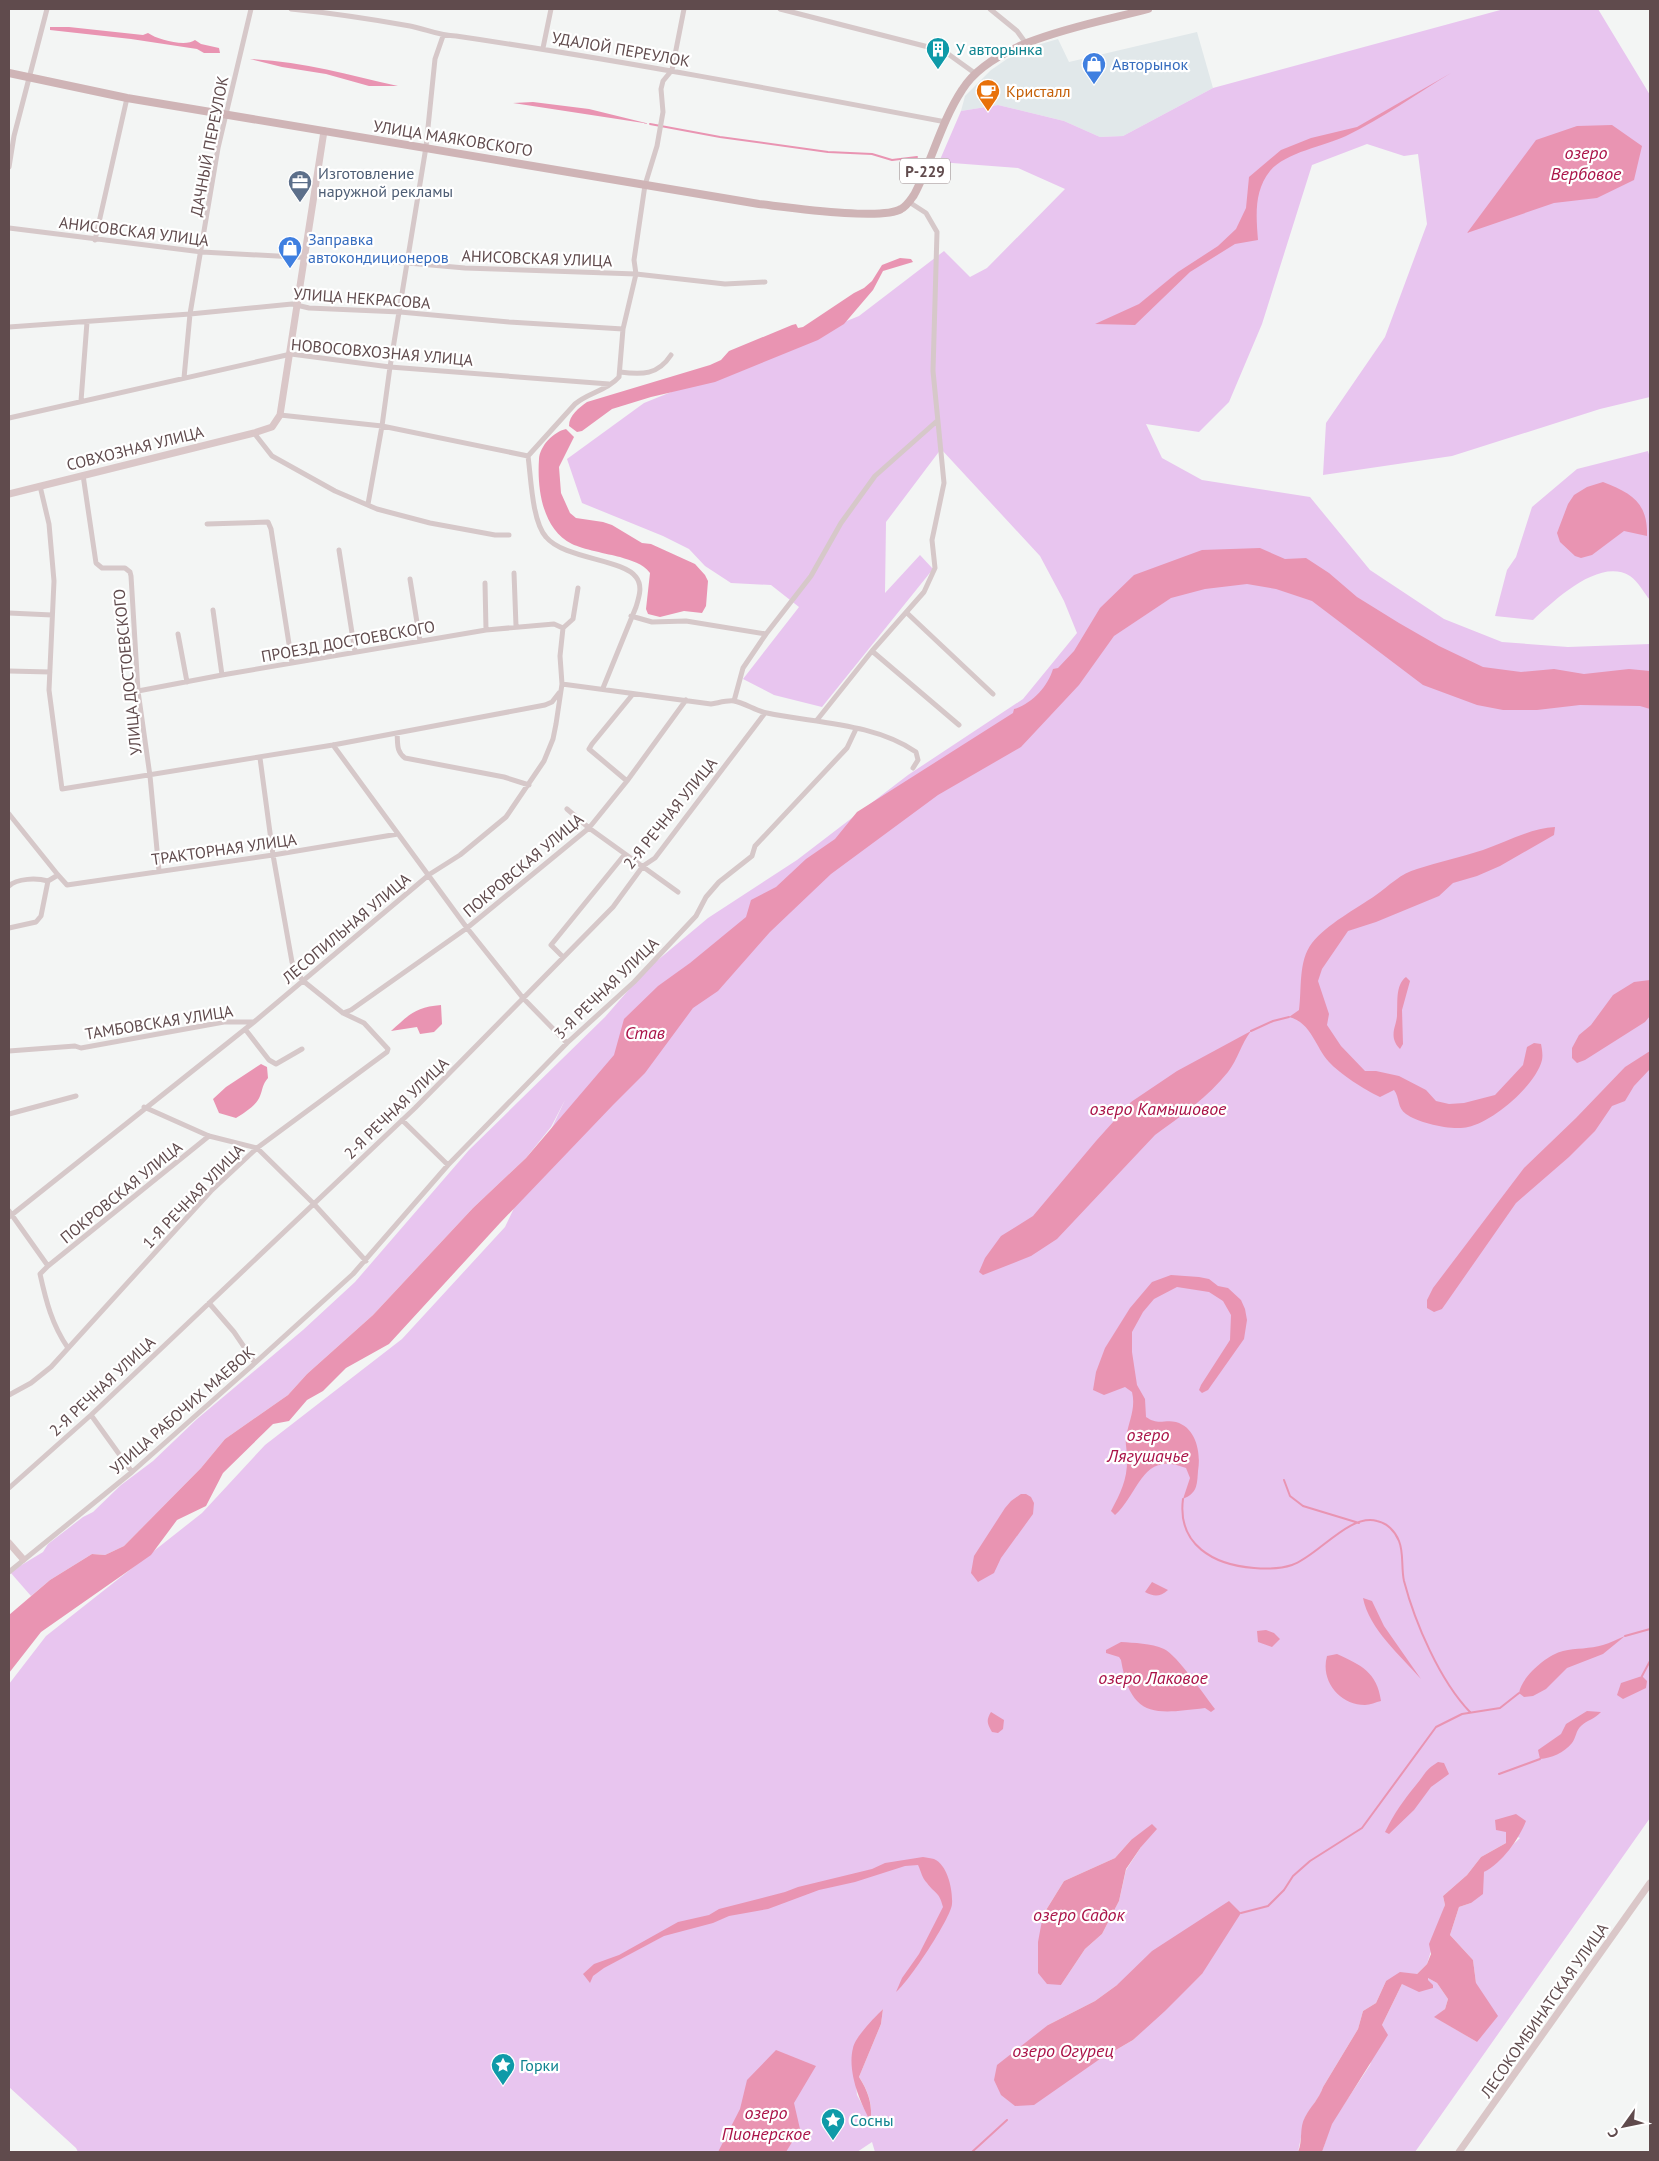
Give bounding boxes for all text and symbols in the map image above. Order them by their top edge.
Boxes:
street label: УДАЛОЙ ПЕРЕУЛОК [550,27,692,71]
building icon: У авторынка [925,36,951,70]
place label: У авторынка [956,39,1043,59]
shop icon: Авторынок [1081,51,1107,85]
place label: Авторынок [1112,54,1188,74]
street label: ДАЧНЫЙ ПЕРЕУЛОК [186,74,232,218]
cafe icon: Кристалл [975,78,1001,112]
place label: Кристалл [1006,81,1071,101]
street label: УЛИЦА МАЯКОВСКОГО [372,116,534,160]
water label: озеро Вербовое [1551,141,1622,185]
road number: Р-229 [900,158,950,184]
place label: Изготовление наружной рекламы [318,163,453,201]
office icon: Изготовление наружной рекламы [287,169,313,203]
street label: АНИСОВСКАЯ УЛИЦА [58,212,211,250]
place label: Заправка автокондиционеров [308,229,449,267]
shop icon: Заправка автокондиционеров [277,235,303,269]
street label: АНИСОВСКАЯ УЛИЦА [461,245,613,271]
street label: УЛИЦА НЕКРАСОВА [293,283,432,313]
street label: НОВОСОВХОЗНАЯ УЛИЦА [290,334,474,370]
street label: СОВХОЗНАЯ УЛИЦА [64,421,206,475]
street label: УЛИЦА ДОСТОЕВСКОГО [108,588,146,756]
street label: ПРОЕЗД ДОСТОЕВСКОГО [259,616,437,666]
street label: 2-Я РЕЧНАЯ УЛИЦА [619,753,721,873]
street label: ПОКРОВСКАЯ УЛИЦА [459,808,588,921]
street label: ТРАКТОРНАЯ УЛИЦА [150,829,299,869]
street label: ЛЕСОПИЛЬНАЯ УЛИЦА [277,868,415,988]
street label: 3-Я РЕЧНАЯ УЛИЦА [550,933,663,1043]
street label: ТАМБОВСКАЯ УЛИЦА [84,1000,235,1044]
water label: Став [625,1021,665,1044]
street label: 2-Я РЕЧНАЯ УЛИЦА [340,1053,453,1163]
water label: озеро Камышовое [1090,1097,1227,1120]
street label: ПОКРОВСКАЯ УЛИЦА [56,1136,186,1247]
street label: 1-Я РЕЧНАЯ УЛИЦА [138,1139,248,1252]
street label: 2-Я РЕЧНАЯ УЛИЦА [45,1331,160,1440]
street label: УЛИЦА РАБОЧИХ МАЕВОК [106,1342,259,1478]
water label: озеро Лягушачье [1106,1423,1189,1467]
water label: озеро Лаковое [1098,1666,1208,1689]
water label: озеро Садок [1033,1903,1126,1926]
street label: ЛЕСОКОМБИНАТСКАЯ УЛИЦА [1475,1918,1612,2102]
water label: озеро Огурец [1012,2039,1114,2062]
place icon: Горки [490,2052,516,2086]
place label: Горки [520,2055,559,2075]
water label: озеро Пионерское [721,2101,811,2145]
north arrow [1599,2101,1649,2151]
place icon: Сосны [820,2107,846,2141]
place label: Сосны [850,2110,894,2130]
text: С [1603,2125,1623,2141]

